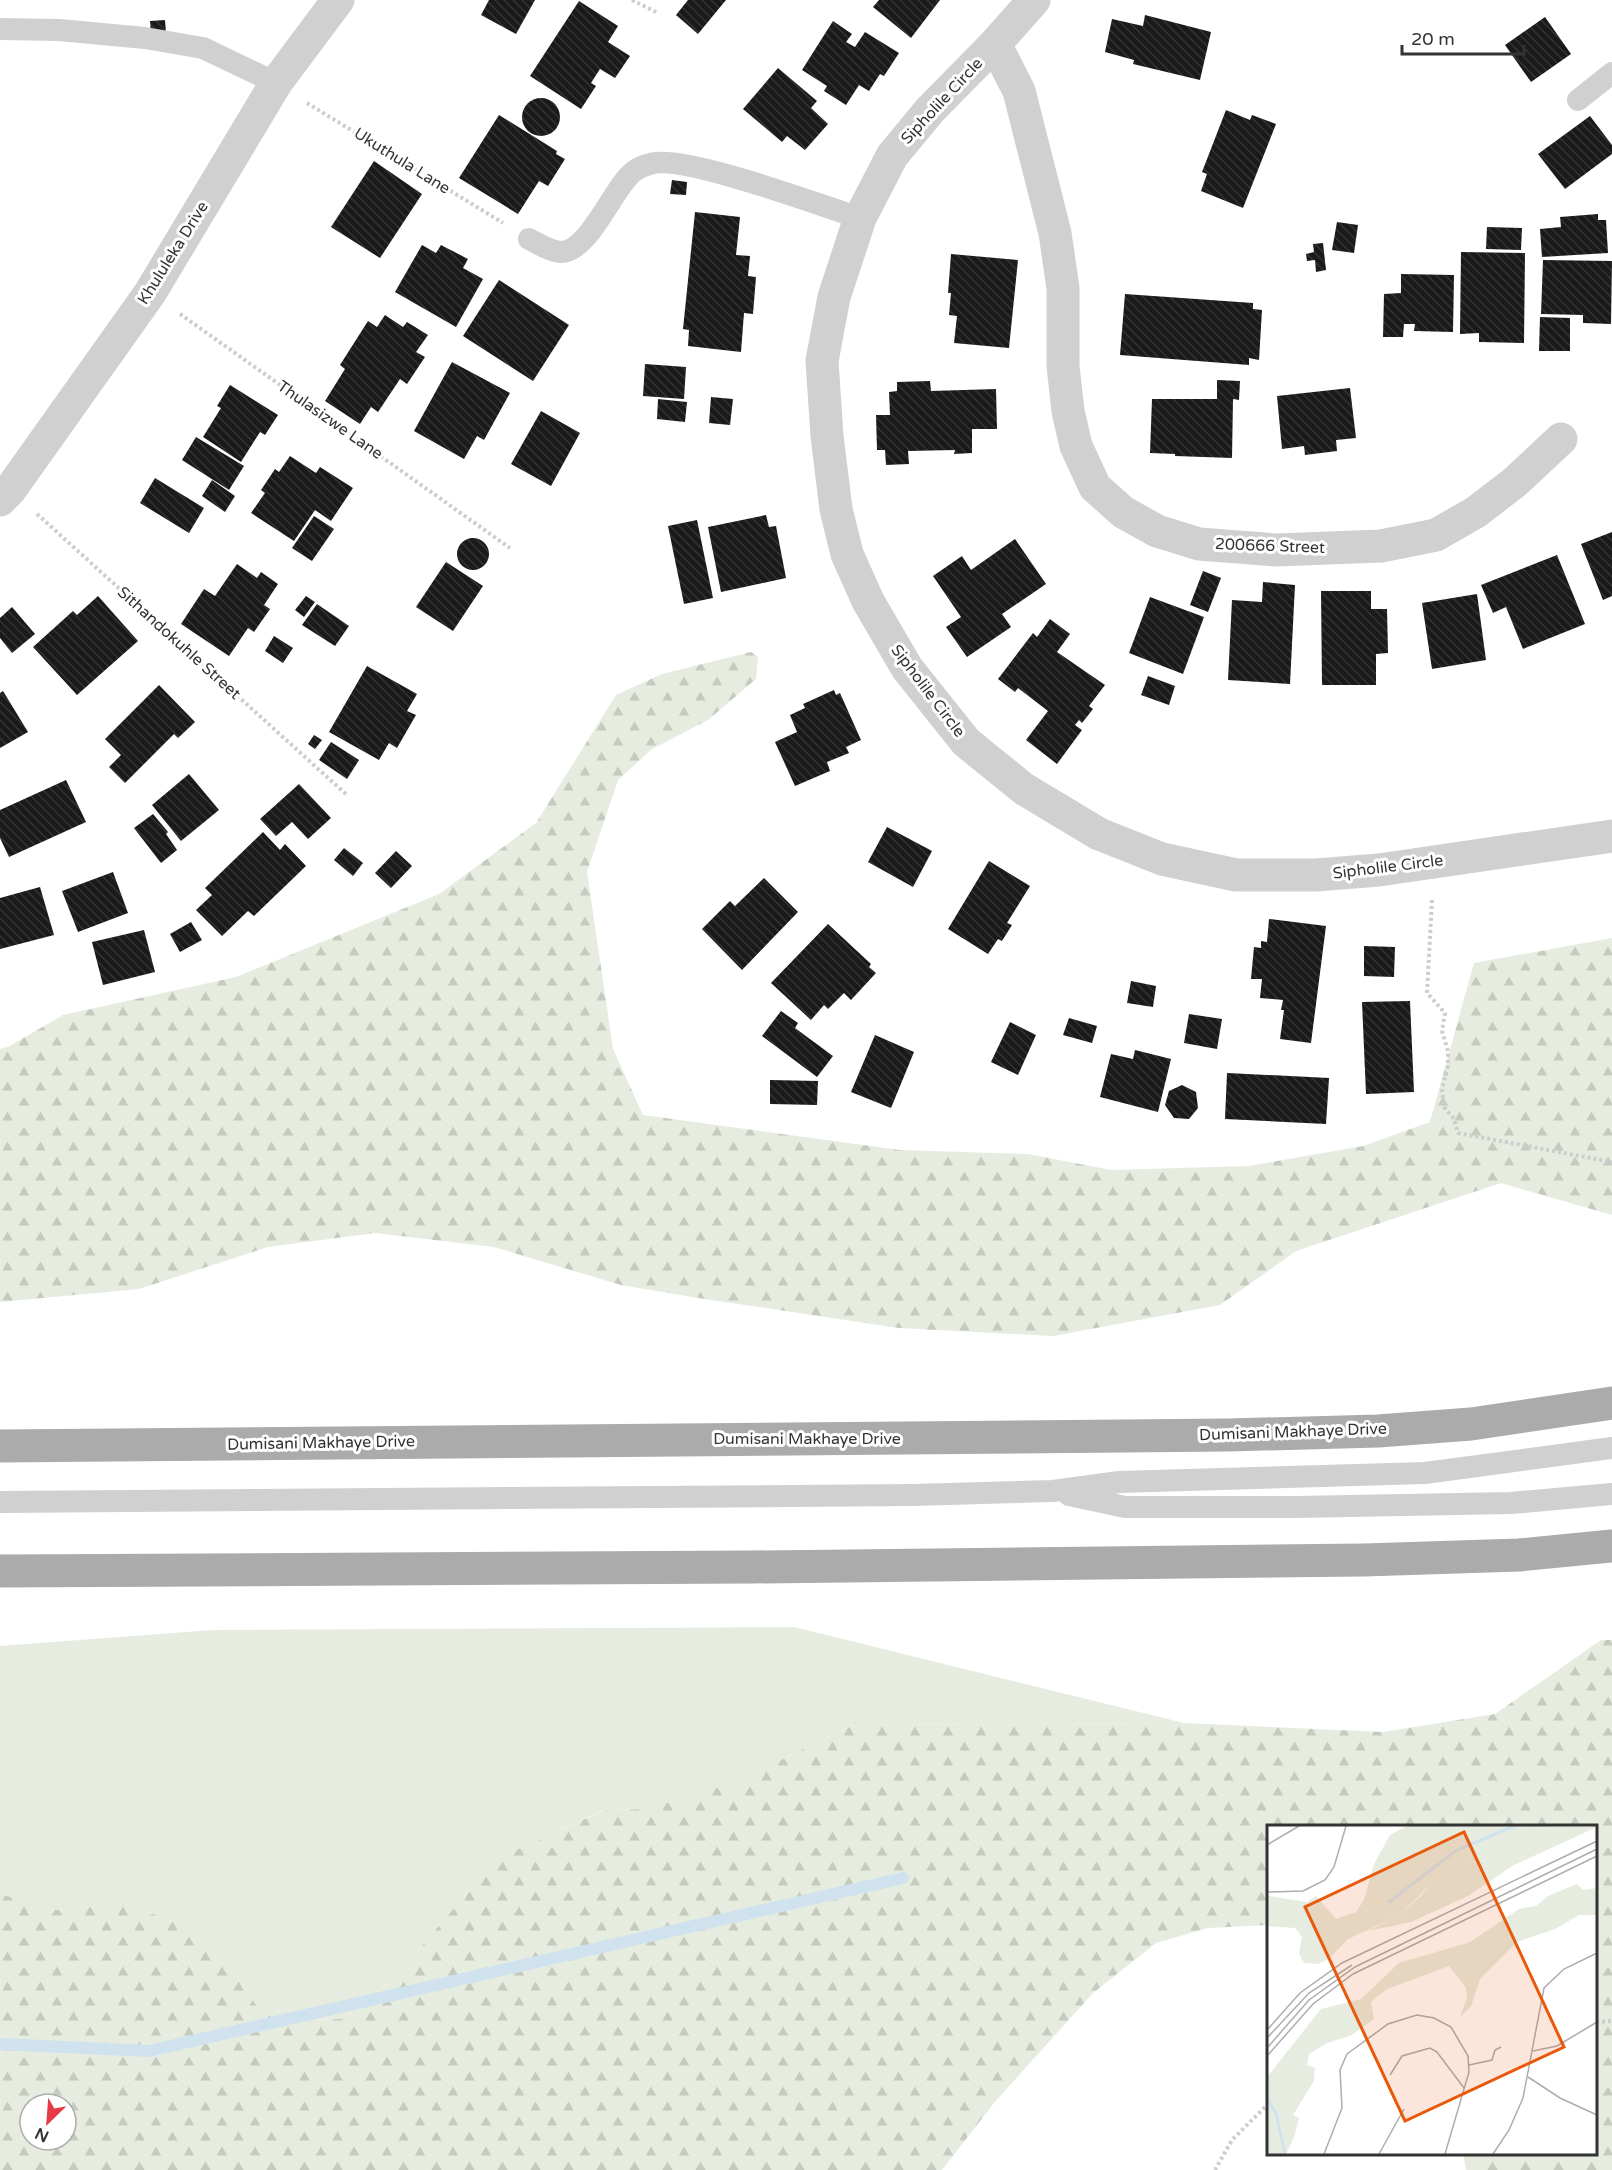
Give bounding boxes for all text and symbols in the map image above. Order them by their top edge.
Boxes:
scale bar [1402,18,1524,56]
text: 20 m [1411,28,1455,50]
street label: Sipholile Circle [897,54,987,148]
street label: Ukuthula Lane [350,123,454,199]
street label: Khululeka Drive [133,198,213,308]
street label: Thulasizwe Lane [273,376,387,464]
street label: 200666 Street [1215,534,1325,558]
street label: Sithandokuhle Street [113,582,245,704]
street label: Sipholile Circle [887,641,969,741]
street label: Sipholile Circle [1332,850,1444,884]
street label: Dumisani Makhaye Drive [1199,1419,1387,1445]
street label: Dumisani Makhaye Drive [713,1429,901,1449]
street label: Dumisani Makhaye Drive [227,1431,415,1455]
inset map [1267,1825,1597,2155]
north arrow [18,2092,78,2152]
text: N [32,2123,52,2146]

